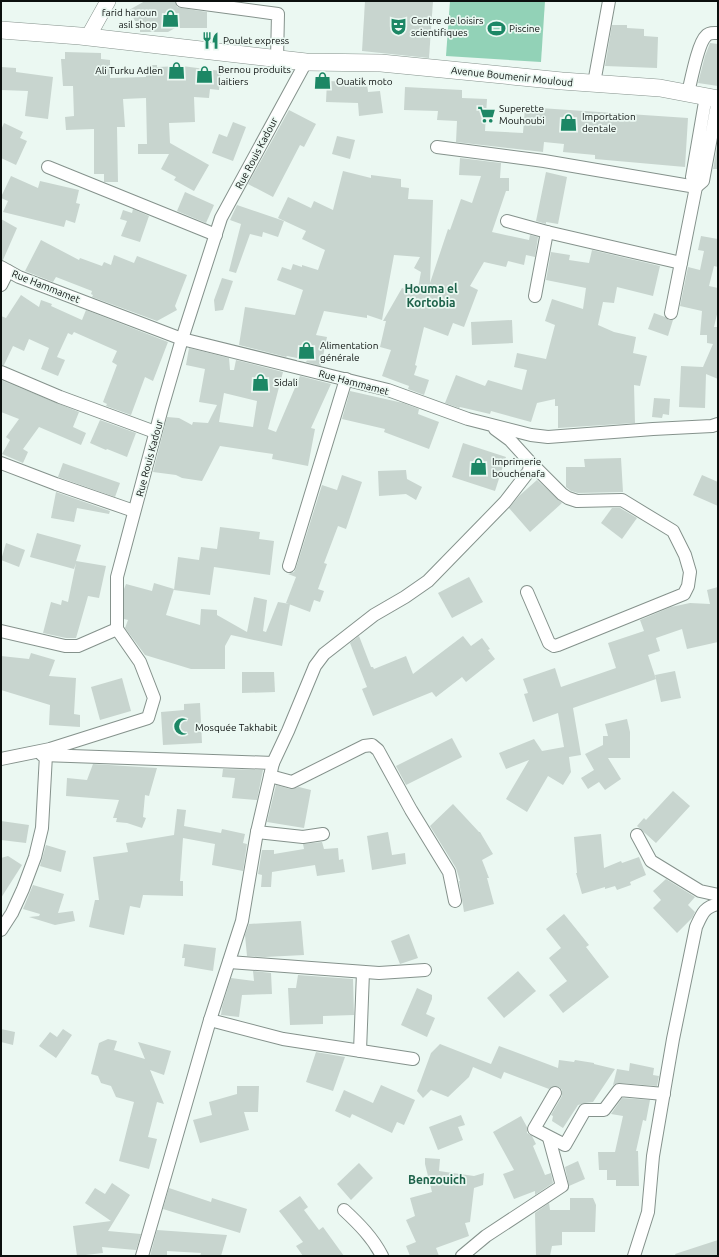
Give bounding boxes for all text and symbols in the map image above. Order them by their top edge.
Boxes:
place label: farid haroun asil shop [102,7,157,30]
shop icon: farid haroun asil shop [160,8,180,28]
place label: Centre de loisirs scientifiques [411,15,483,38]
theatre icon: Centre de loisirs scientifiques [388,16,408,36]
sports icon: Piscine [486,18,506,38]
place label: Piscine [509,23,540,34]
restaurant icon: Poulet express [200,30,220,50]
place label: Poulet express [223,35,289,46]
shop icon: Ali Turku Adlen [166,60,186,80]
place label: Bernou produits laitiers [218,64,291,87]
place label: Ali Turku Adlen [95,65,163,76]
shop icon: Bernou produits laitiers [195,65,215,85]
street label: Avenue Boumenir Mouloud [450,65,574,88]
shop icon: Ouatik moto [313,71,333,91]
place label: Ouatik moto [336,76,393,87]
place label: Superette Mouhoubi [499,103,545,126]
supermarket icon: Superette Mouhoubi [476,104,496,124]
place label: Importation dentale [582,111,636,134]
shop icon: Importation dentale [559,112,579,132]
street label: Rue Rouis Kadour [233,116,280,191]
street label: Rue Hammamet [10,268,81,305]
district label: Houma el Kortobia [404,282,458,309]
place label: Alimentation générale [320,340,378,363]
shop icon: Alimentation générale [297,341,317,361]
street label: Rue Hammamet [318,368,390,397]
shop icon: Sidali [251,372,271,392]
place label: Sidali [274,377,298,388]
street label: Rue Rouis Kadour [134,418,165,498]
place label: Imprimerie bouchenafa [492,456,545,479]
shop icon: Imprimerie bouchenafa [469,457,489,477]
mosque icon: Mosquée Takhabit [172,717,192,737]
place label: Mosquée Takhabit [195,722,277,733]
district label: Benzouich [408,1173,466,1186]

